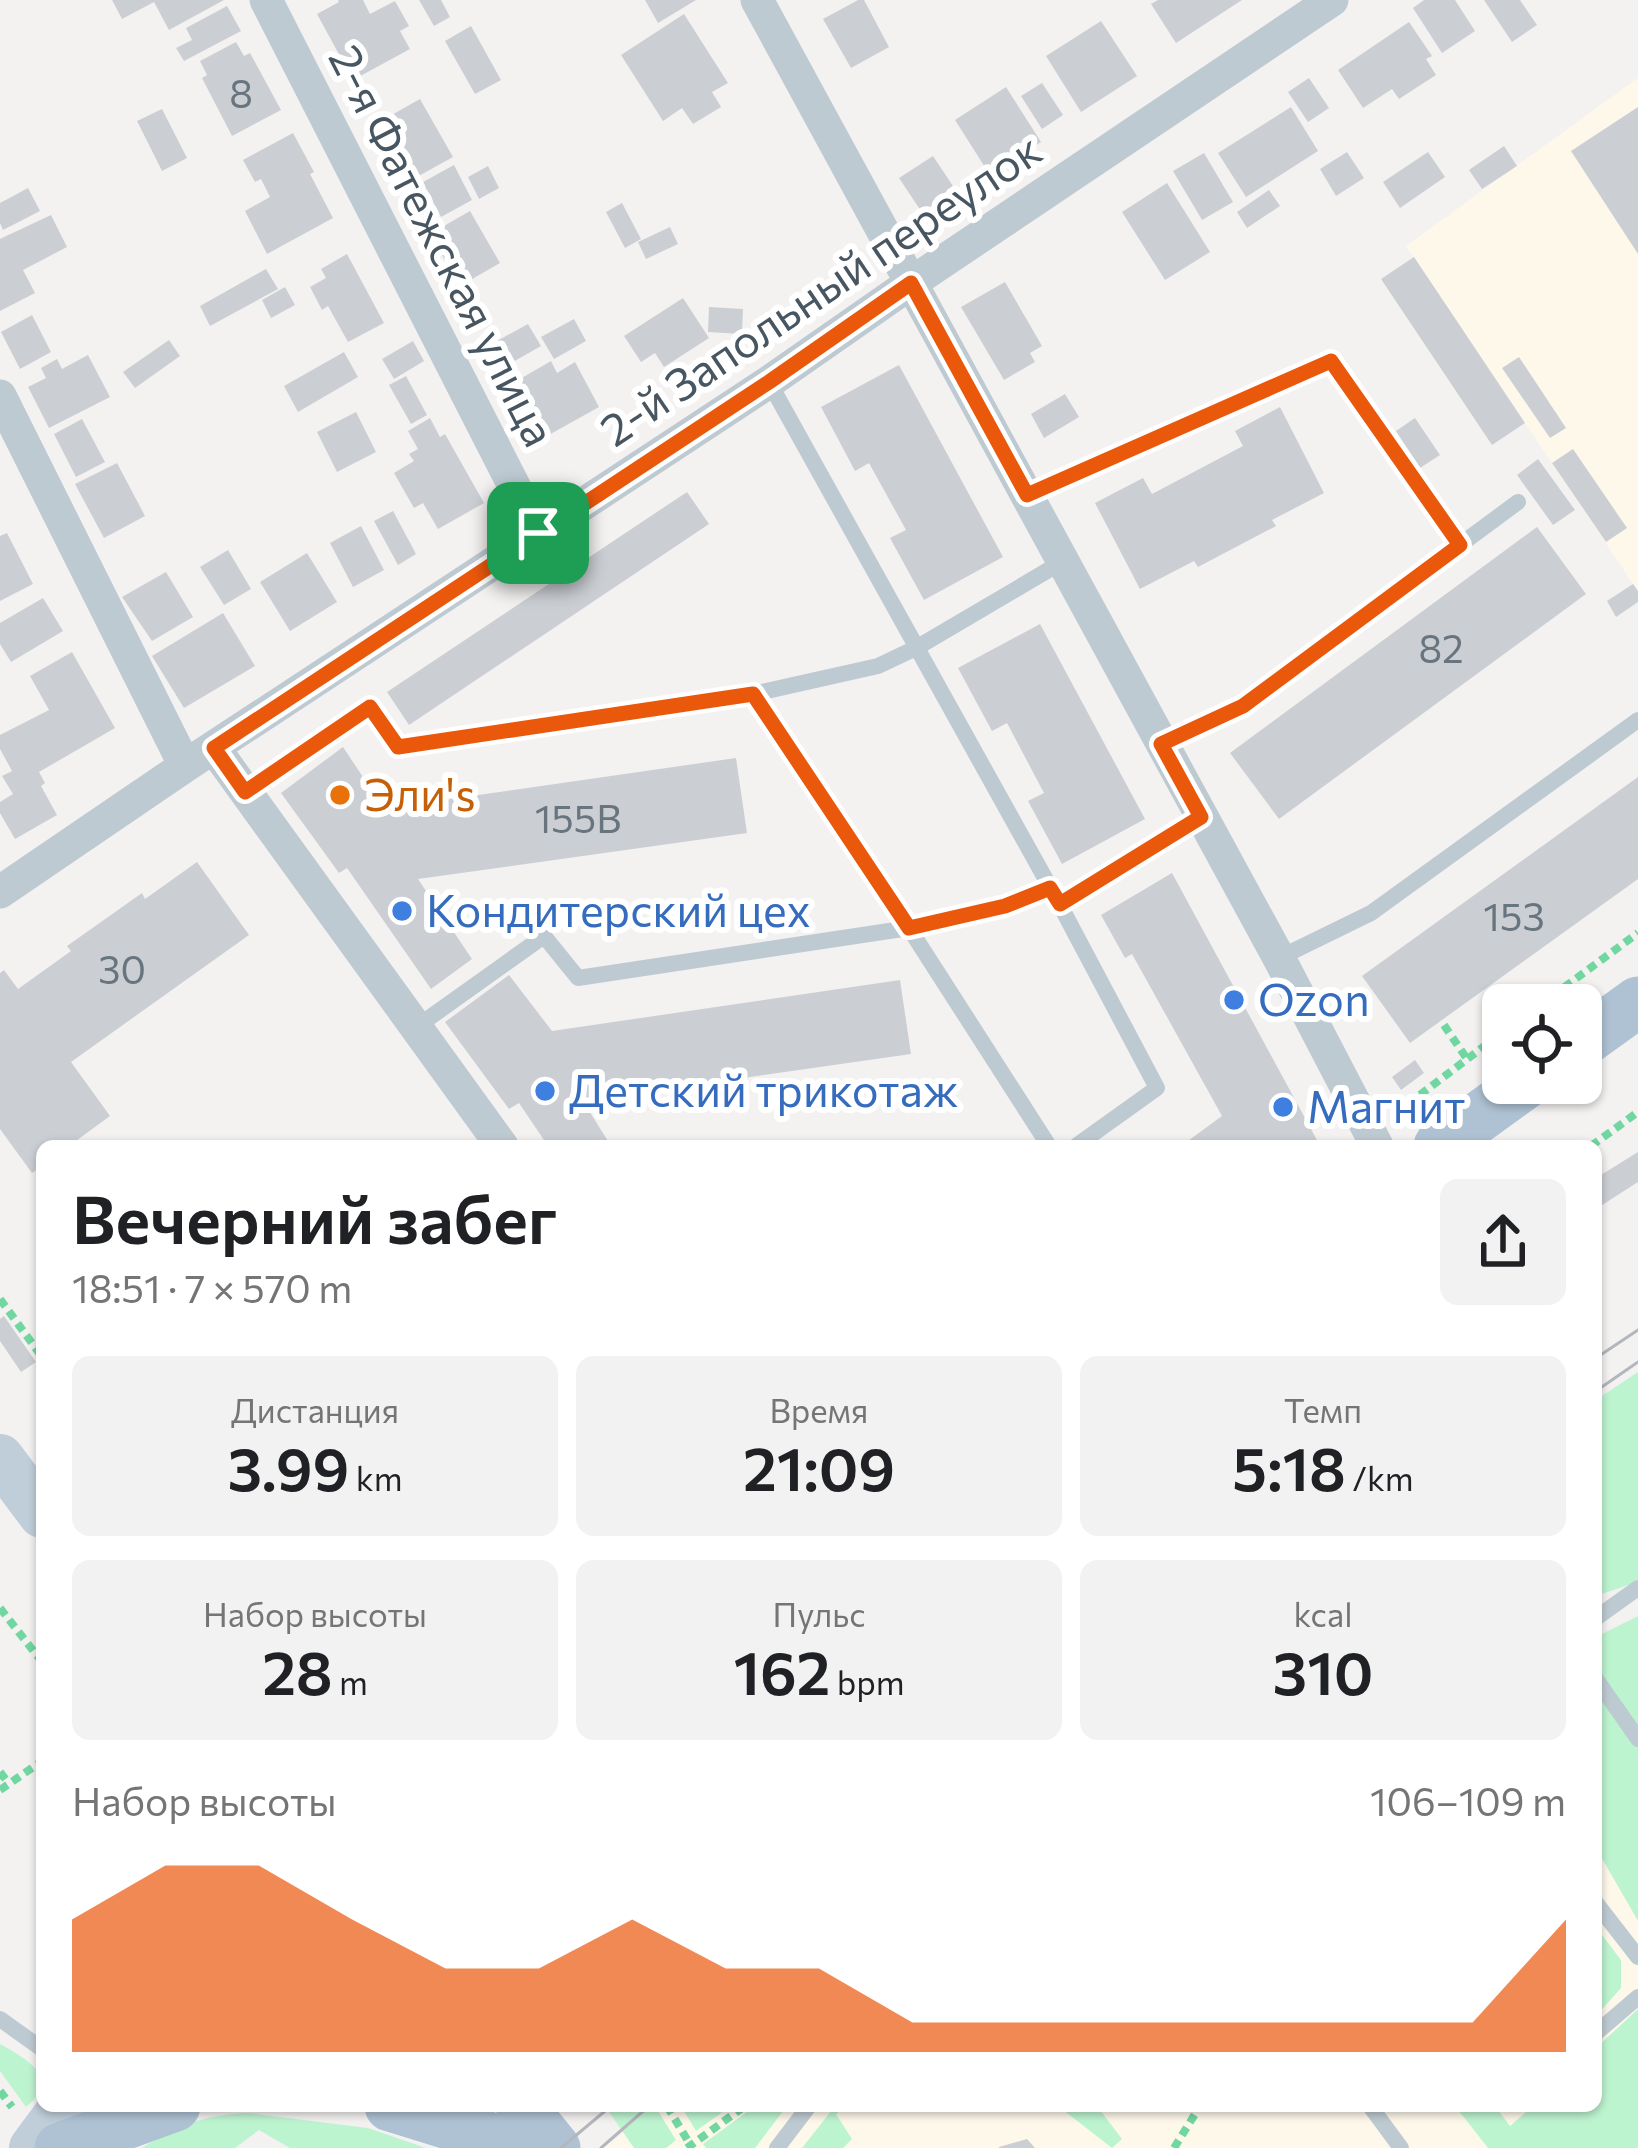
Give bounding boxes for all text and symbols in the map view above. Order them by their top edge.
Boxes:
street label: 2-я Фатежская улица [319,35,569,454]
house number: 8 [229,68,253,116]
street label: 2-й Запольный переулок [589,120,1050,456]
pin [487,482,589,584]
icon: arrive [505,500,571,566]
house number: 82 [1418,623,1464,671]
place label: Эли's [364,765,476,820]
marker: Эли's [327,782,353,808]
house number: 155В [535,793,621,841]
place label: Кондитерский цех [426,881,811,936]
house number: 153 [1483,891,1545,939]
marker: Кондитерский цех [389,898,415,924]
house number: 30 [98,944,146,992]
place label: Ozon [1258,970,1370,1025]
map controls [1482,984,1602,1104]
button: locate [1482,984,1602,1104]
marker: Ozon [1221,987,1247,1013]
place label: Детский трикотаж [569,1061,959,1116]
place label: Магнит [1307,1077,1465,1132]
marker: Детский трикотаж [532,1078,558,1104]
marker: Магнит [1270,1094,1296,1120]
text: Вечерний забег [72,1177,557,1258]
button: share [1440,1179,1566,1305]
text: 18:51 · 7 × 570 m [72,1263,352,1311]
text: Дистанция [231,1389,399,1430]
text: Время [770,1389,868,1430]
text: Темп [1284,1389,1362,1430]
text: 3.99 [228,1430,349,1503]
text: 21:09 [743,1430,895,1503]
text: 5:18 [1232,1430,1346,1503]
text: km [349,1457,402,1498]
text: /km [1346,1457,1414,1498]
text: Набор высоты [203,1593,427,1634]
text: Пульс [773,1593,865,1634]
text: kcal [1293,1593,1353,1634]
text: 28 [262,1634,333,1707]
text: 162 [733,1634,830,1707]
text: 310 [1272,1634,1374,1707]
text: m [333,1661,368,1702]
text: bpm [830,1661,905,1702]
text: Набор высоты [72,1776,337,1824]
text: 106–109 m [1370,1776,1566,1824]

